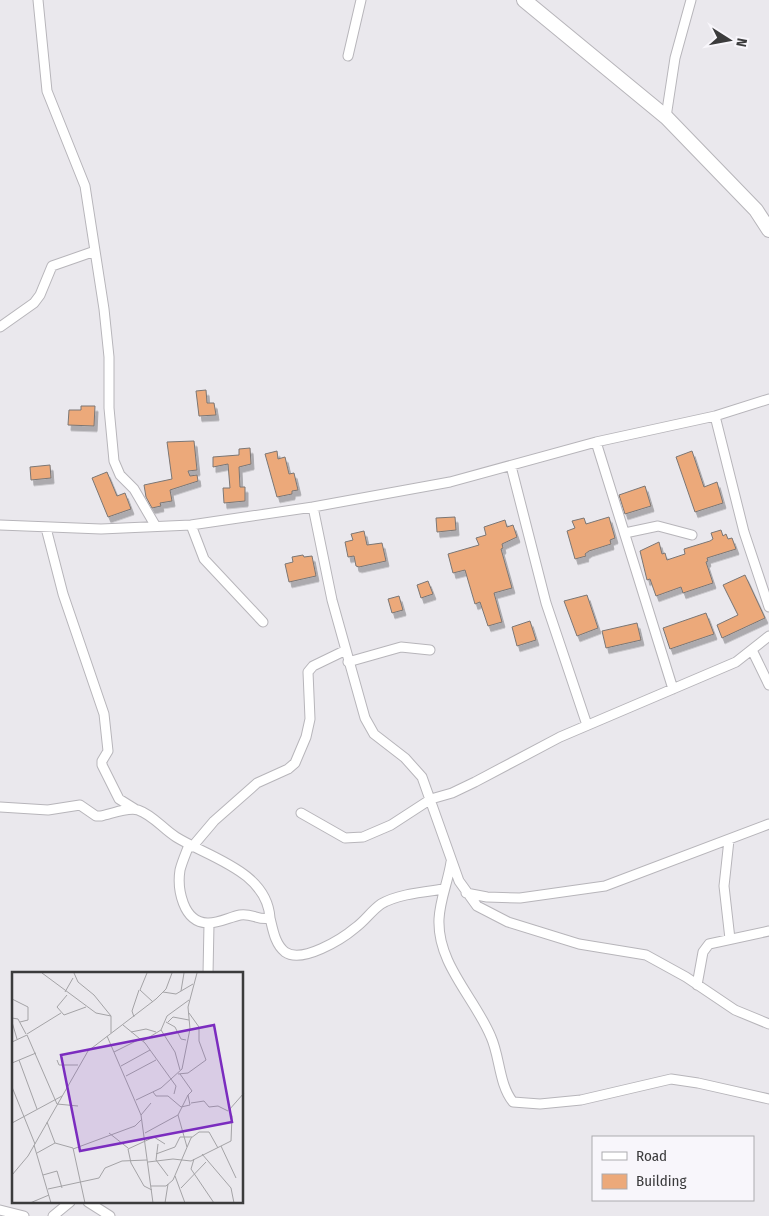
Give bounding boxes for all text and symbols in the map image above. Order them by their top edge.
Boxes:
north arrow [704,15,754,65]
text: N [732,37,750,48]
inset map [12,972,244,1204]
legend [592,1136,754,1201]
text: Road [636,1147,667,1165]
text: Building [636,1172,687,1190]

